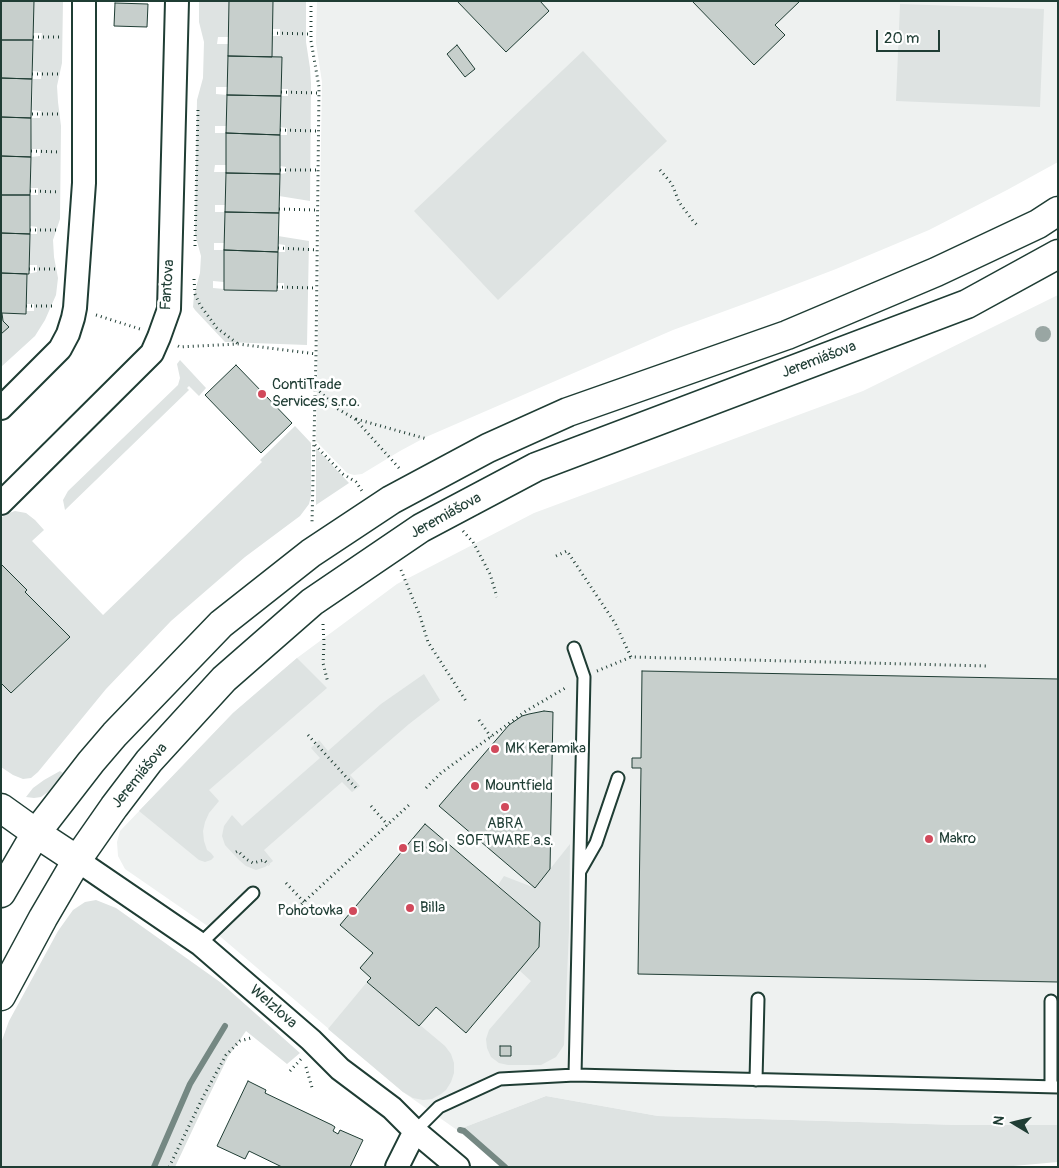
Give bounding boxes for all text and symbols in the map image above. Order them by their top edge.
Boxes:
scale bar [879,20,943,52]
text: 20 m [884,29,919,48]
street label: Fantova [157,259,179,311]
street label: Jeremiášova [779,338,859,382]
place label: ContiTrade Services, s.r.o. [272,376,360,411]
marker: ContiTrade Services, s.r.o. [256,388,268,400]
street label: Jeremiášova [407,489,485,543]
street label: Jeremiášova [108,740,172,812]
place label: MK Keramika [505,740,586,758]
marker: MK Keramika [489,743,501,755]
place label: Mountfield [485,777,553,795]
marker: Mountfield [469,780,481,792]
marker: ABRA SOFTWARE a.s. [499,801,511,813]
place label: ABRA SOFTWARE a.s. [456,815,554,850]
place label: Makro [939,830,976,848]
marker: Makro [923,833,935,845]
place label: El Sol [413,839,448,857]
marker: El Sol [397,842,409,854]
place label: Billa [420,899,445,917]
place label: Pohotovka [277,902,343,920]
marker: Billa [404,902,416,914]
marker: Pohotovka [347,905,359,917]
street label: Welzlova [246,982,300,1032]
north arrow [989,1098,1039,1148]
text: N [990,1115,1008,1127]

